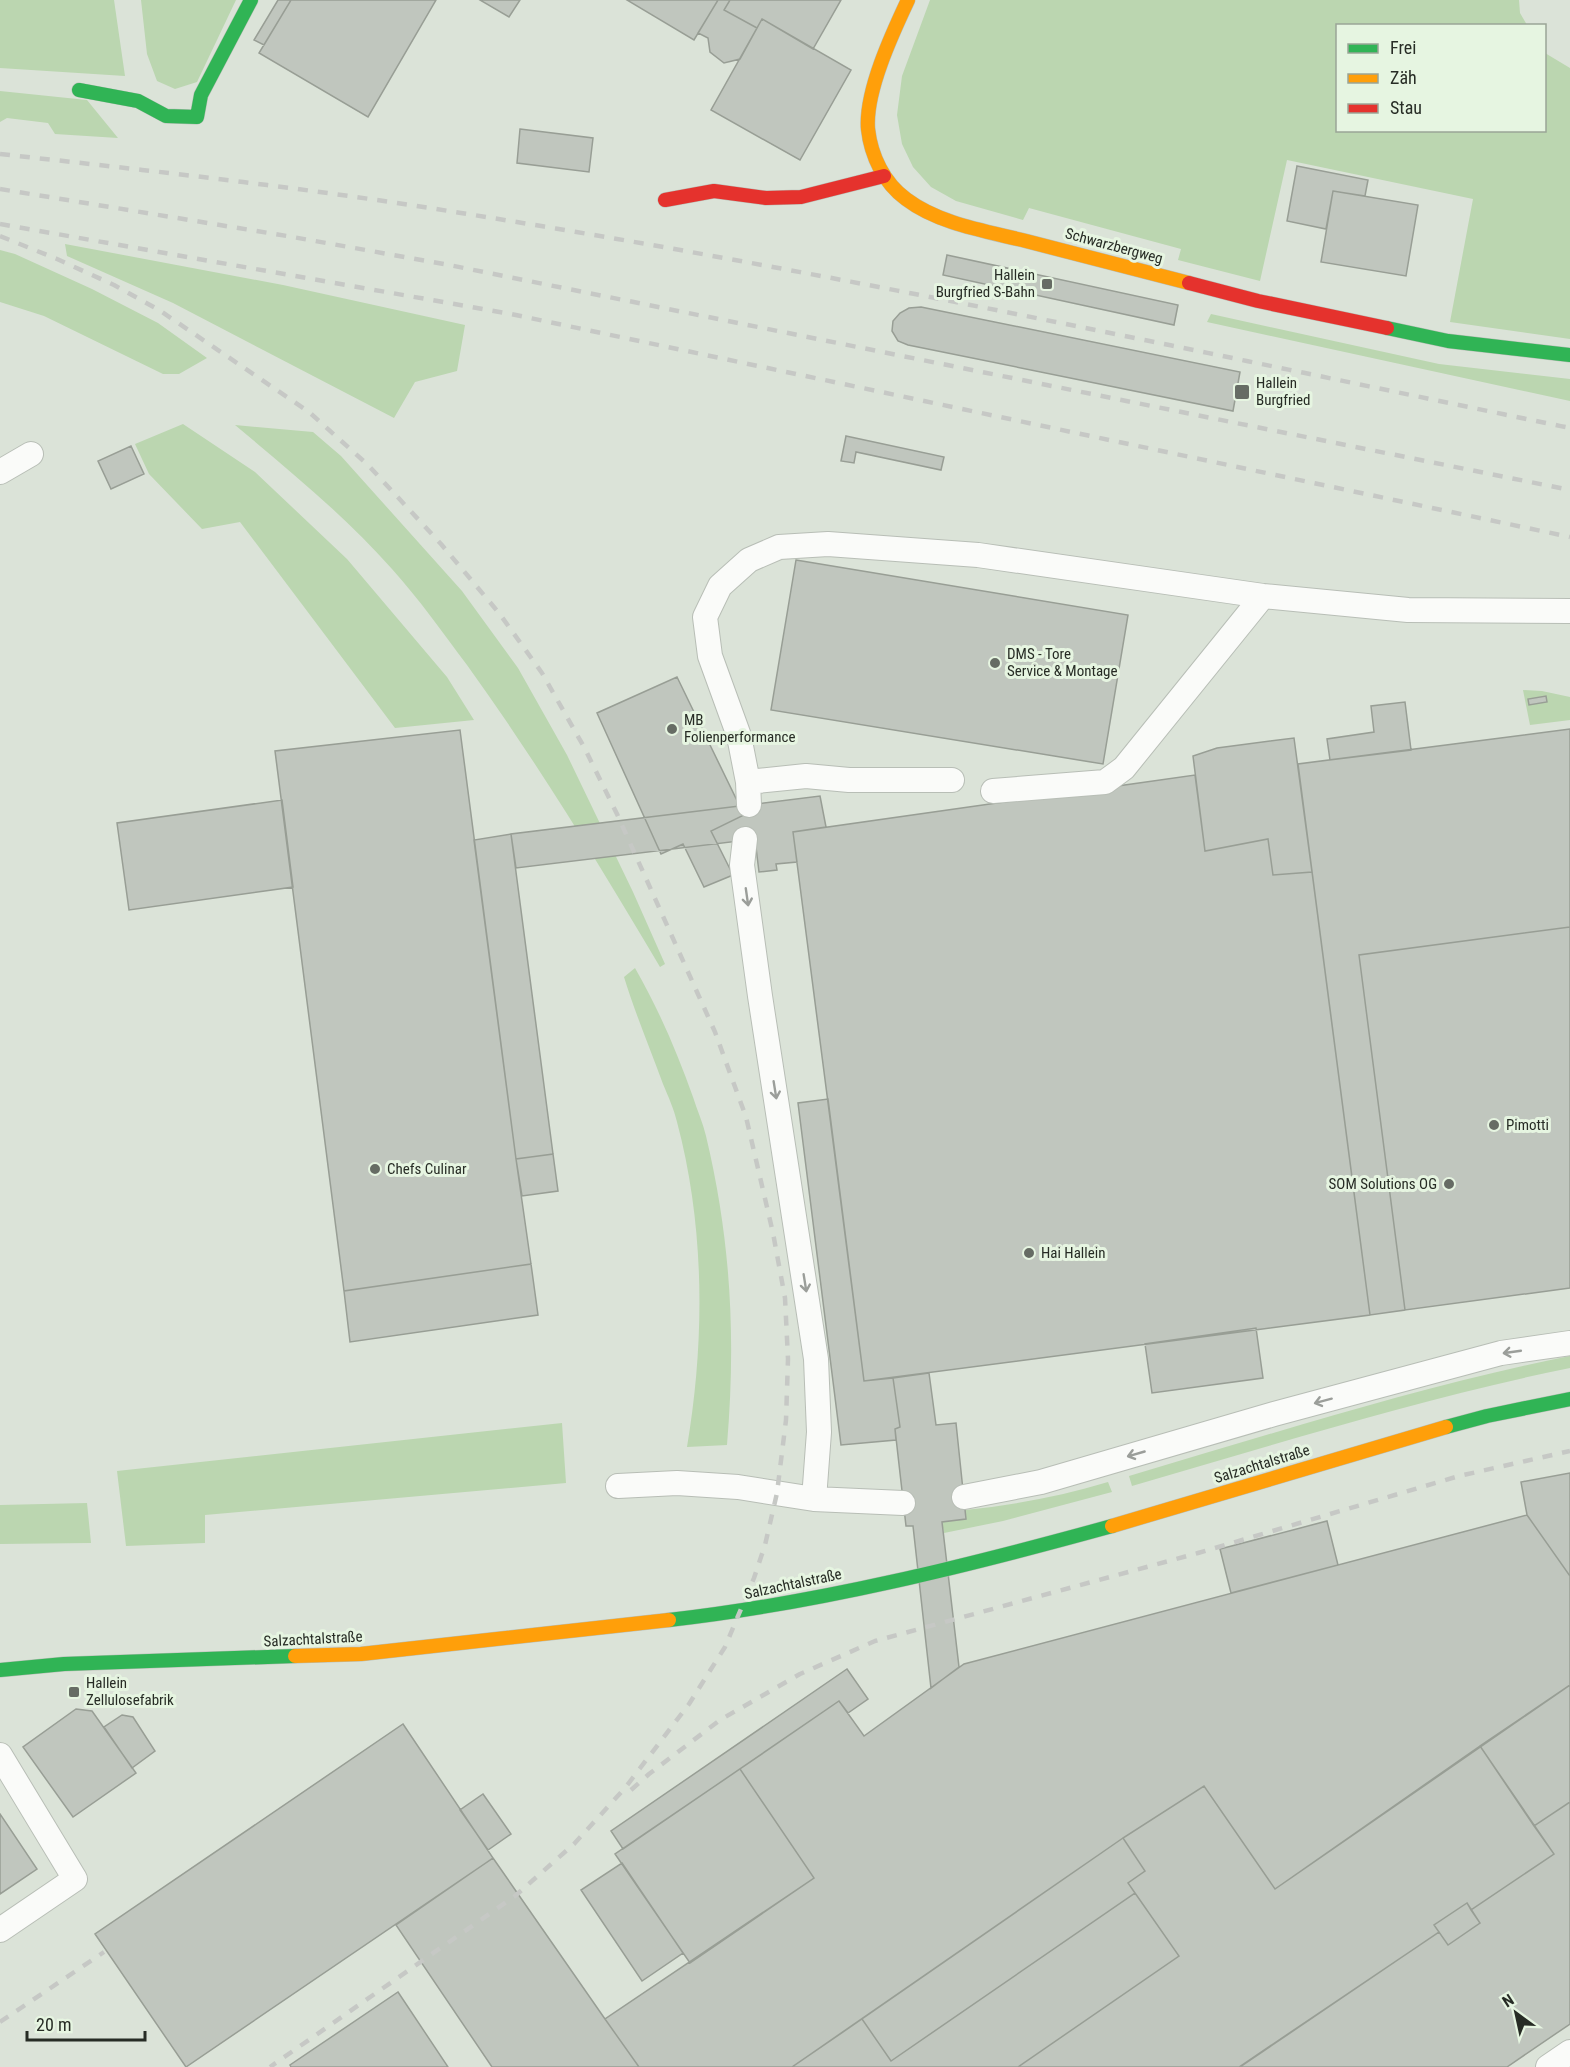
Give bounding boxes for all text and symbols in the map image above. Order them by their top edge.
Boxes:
legend [1336,24,1546,132]
text: Frei [1390,37,1416,58]
text: Zäh [1390,67,1417,88]
text: Stau [1390,97,1422,118]
street label: Schwarzbergweg [1063,224,1165,268]
place label: Hallein Burgfried S-Bahn [936,266,1035,301]
marker: Hallein Burgfried S-Bahn [1040,277,1054,291]
place label: Hallein Burgfried [1256,374,1311,409]
marker: Hallein Burgfried [1233,383,1251,401]
place label: DMS - Tore Service & Montage [1007,645,1118,680]
marker: DMS - Tore Service & Montage [988,656,1002,670]
place label: MB Folienperformance [684,711,795,746]
marker: MB Folienperformance [665,722,679,736]
one-way arrow [741,887,752,907]
one-way arrow [769,1080,780,1100]
place label: Pimotti [1506,1116,1549,1134]
marker: Pimotti [1487,1118,1501,1132]
place label: Chefs Culinar [387,1160,467,1178]
marker: Chefs Culinar [368,1162,382,1176]
place label: SOM Solutions OG [1329,1175,1437,1193]
marker: SOM Solutions OG [1442,1177,1456,1191]
place label: Hai Hallein [1041,1244,1105,1262]
marker: Hai Hallein [1022,1246,1036,1260]
one-way arrow [799,1273,810,1292]
one-way arrow [1503,1346,1522,1357]
one-way arrow [1314,1395,1333,1407]
street label: Salzachtalstraße [1212,1441,1312,1487]
one-way arrow [1127,1449,1146,1460]
street label: Salzachtalstraße [743,1565,843,1603]
street label: Salzachtalstraße [263,1627,363,1651]
place label: Hallein Zellulosefabrik [86,1674,174,1709]
marker: Hallein Zellulosefabrik [67,1685,81,1699]
north arrow [1486,1983,1546,2043]
text: N [1499,1990,1517,2011]
scale bar [27,2004,146,2042]
text: 20 m [36,2014,71,2035]

